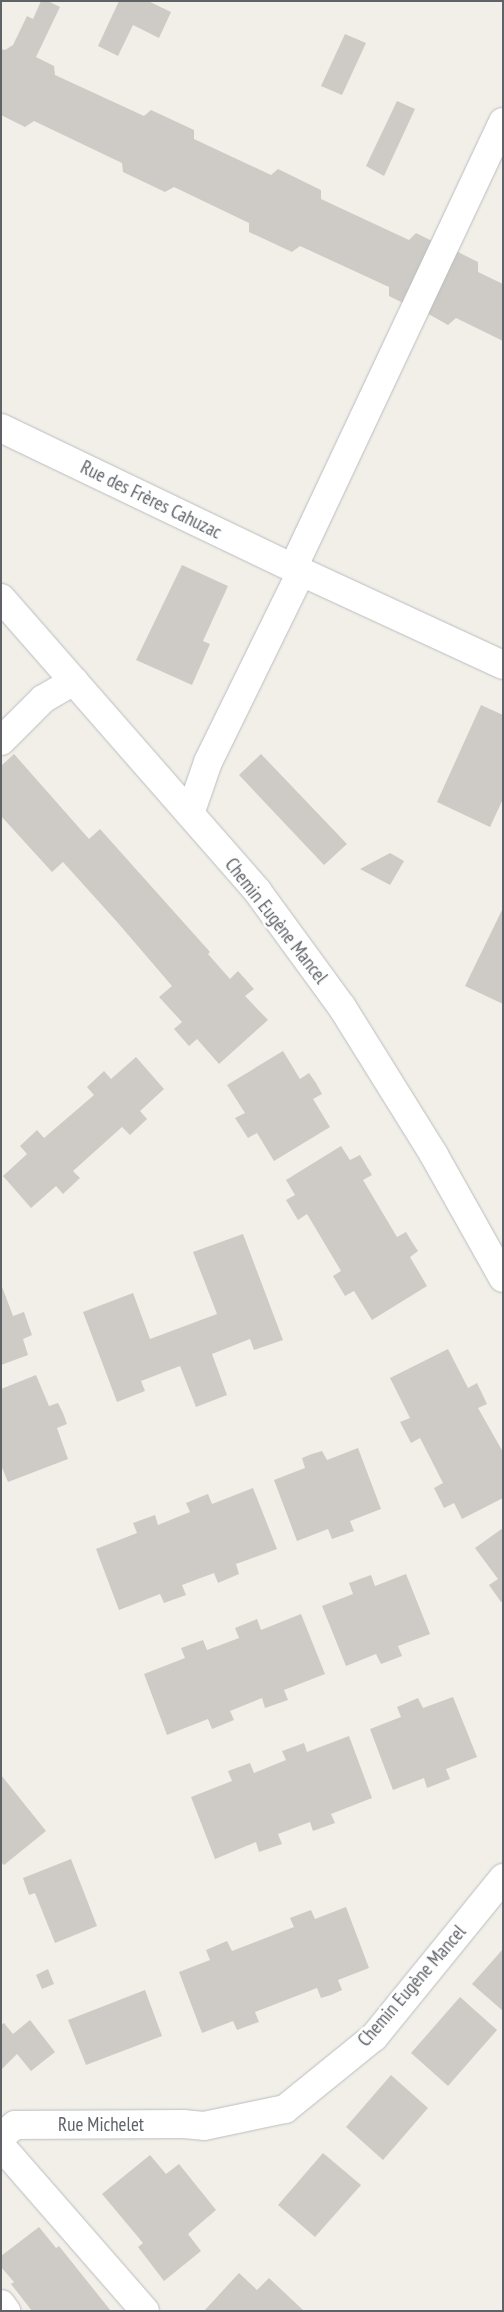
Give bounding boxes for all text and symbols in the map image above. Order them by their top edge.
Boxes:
street label: Rue des Frères Cahuzac [77,456,225,544]
street label: Chemin Eugène Mancel [220,854,332,988]
street label: Chemin Eugène Mancel [353,1921,471,2051]
street label: Rue Michelet [58,2114,144,2136]

